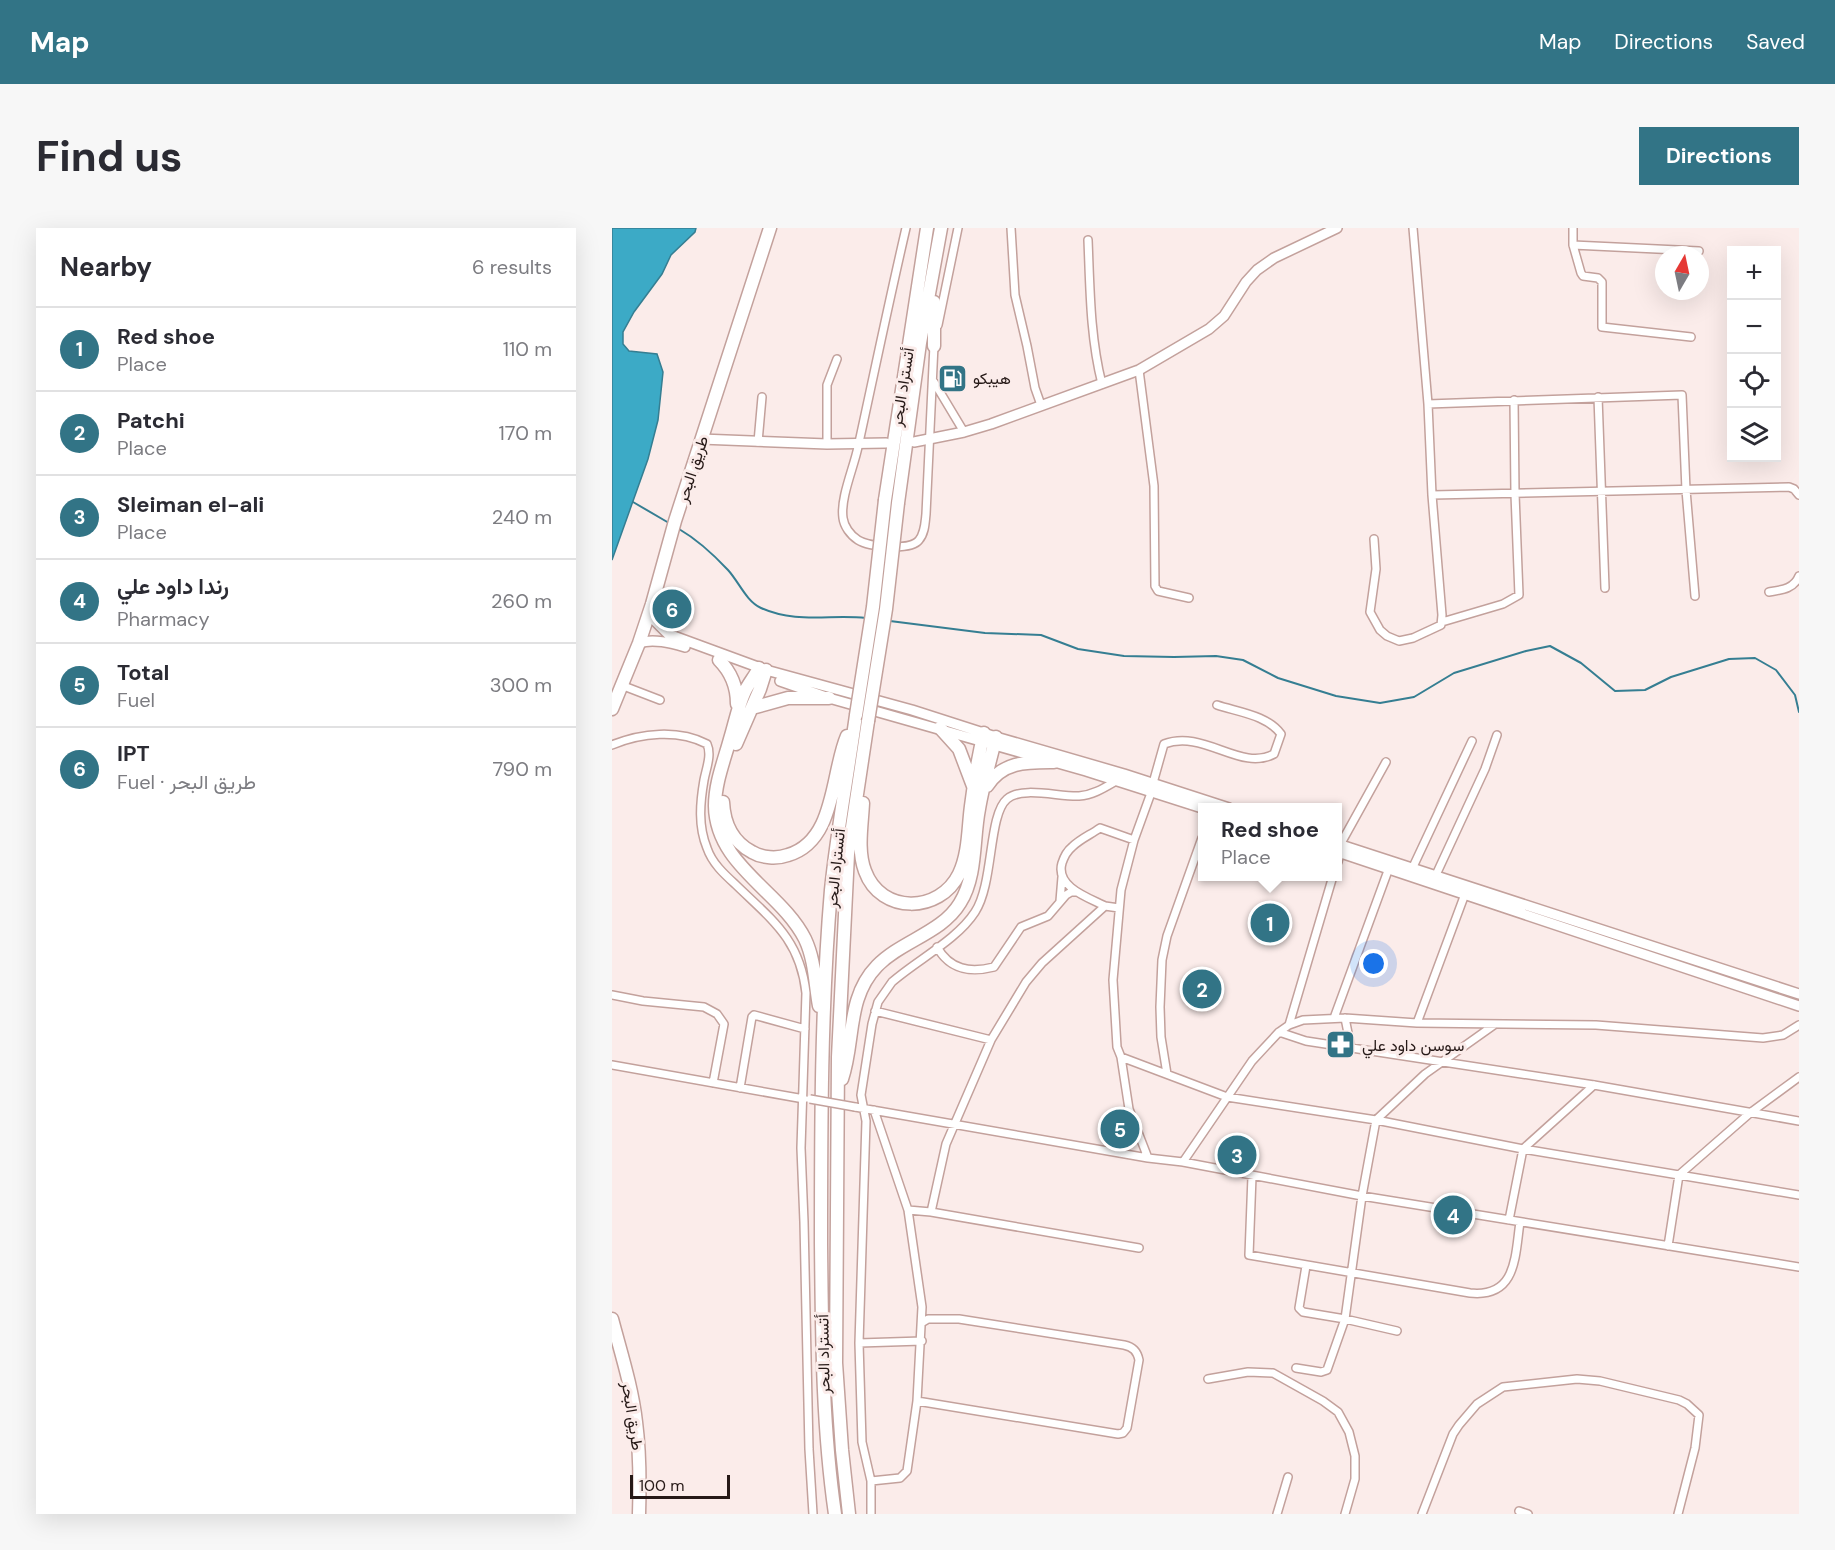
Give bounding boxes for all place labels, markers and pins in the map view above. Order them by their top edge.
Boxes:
fuel station icon: هيبكو [936,362,968,394]
place label: هيبكو [973,368,1011,389]
pin: 6 [652,586,692,632]
pin: 1 [1250,900,1290,946]
pin: 2 [1182,966,1222,1011]
pharmacy icon: سوسن داود علي [1325,1029,1357,1061]
place label: سوسن داود علي [1362,1035,1464,1059]
pin: 5 [1100,1106,1140,1152]
pin: 3 [1218,1132,1256,1178]
pin: 4 [1434,1192,1472,1238]

